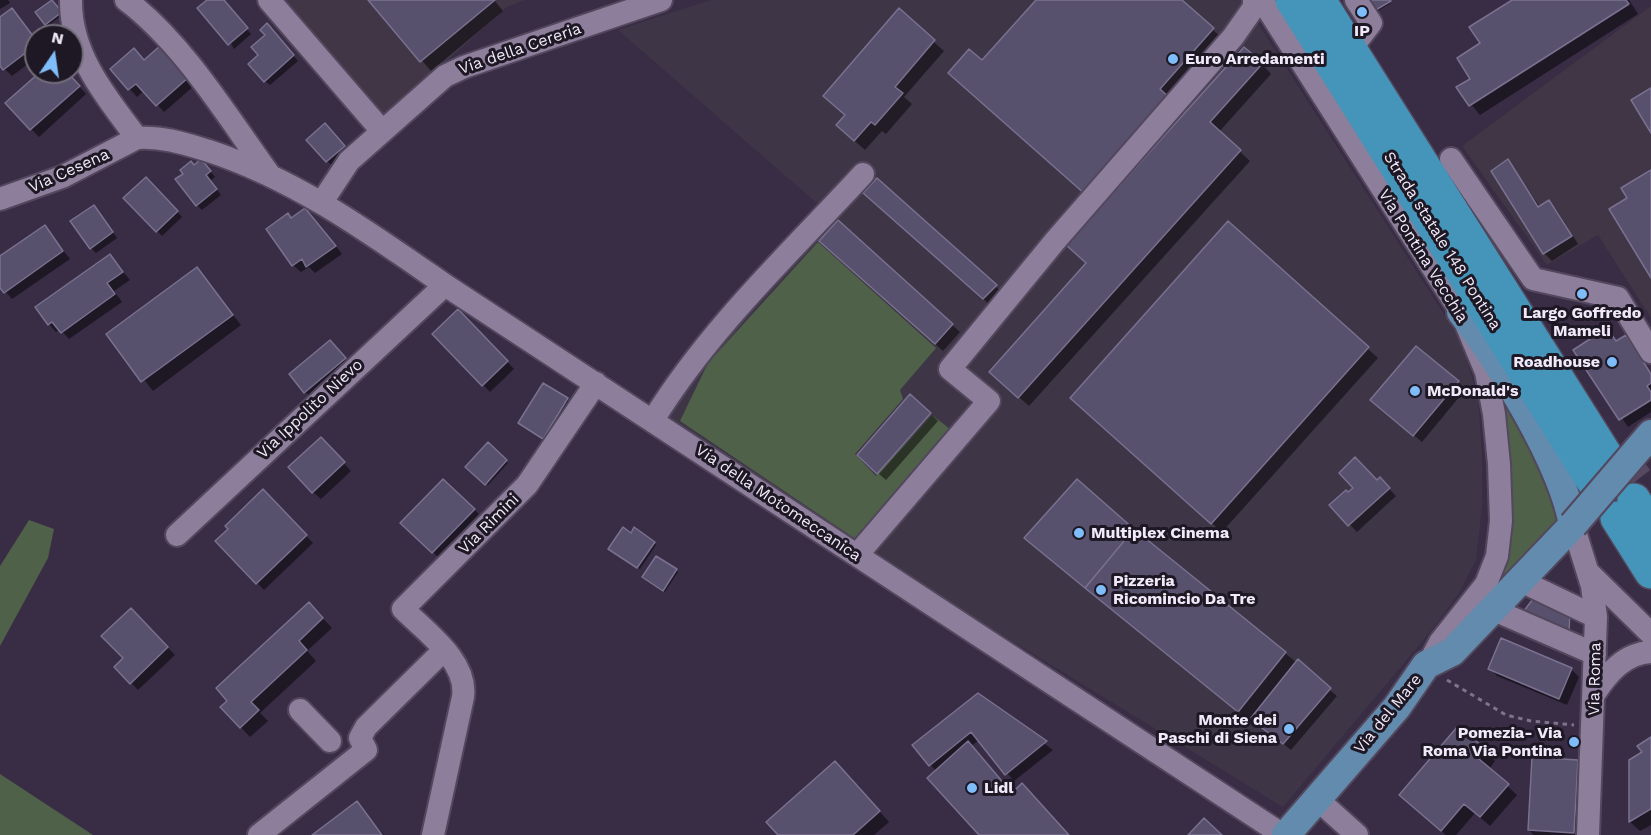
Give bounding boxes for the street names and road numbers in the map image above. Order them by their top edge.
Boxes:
street label: Via della Cereria [456,19,584,79]
street label: Via Cesena [26,145,112,197]
street label: Strada statale 148 Pontina [1379,148,1505,334]
street label: Via Pontina Vecchia [1374,186,1472,326]
street label: Via Ippolito Nievo [253,355,367,463]
street label: Via della Motomeccanica [692,440,864,566]
street label: Via Rimini [455,490,523,558]
street label: Via Roma [1585,642,1605,716]
street label: Via del Mare [1350,670,1426,758]

